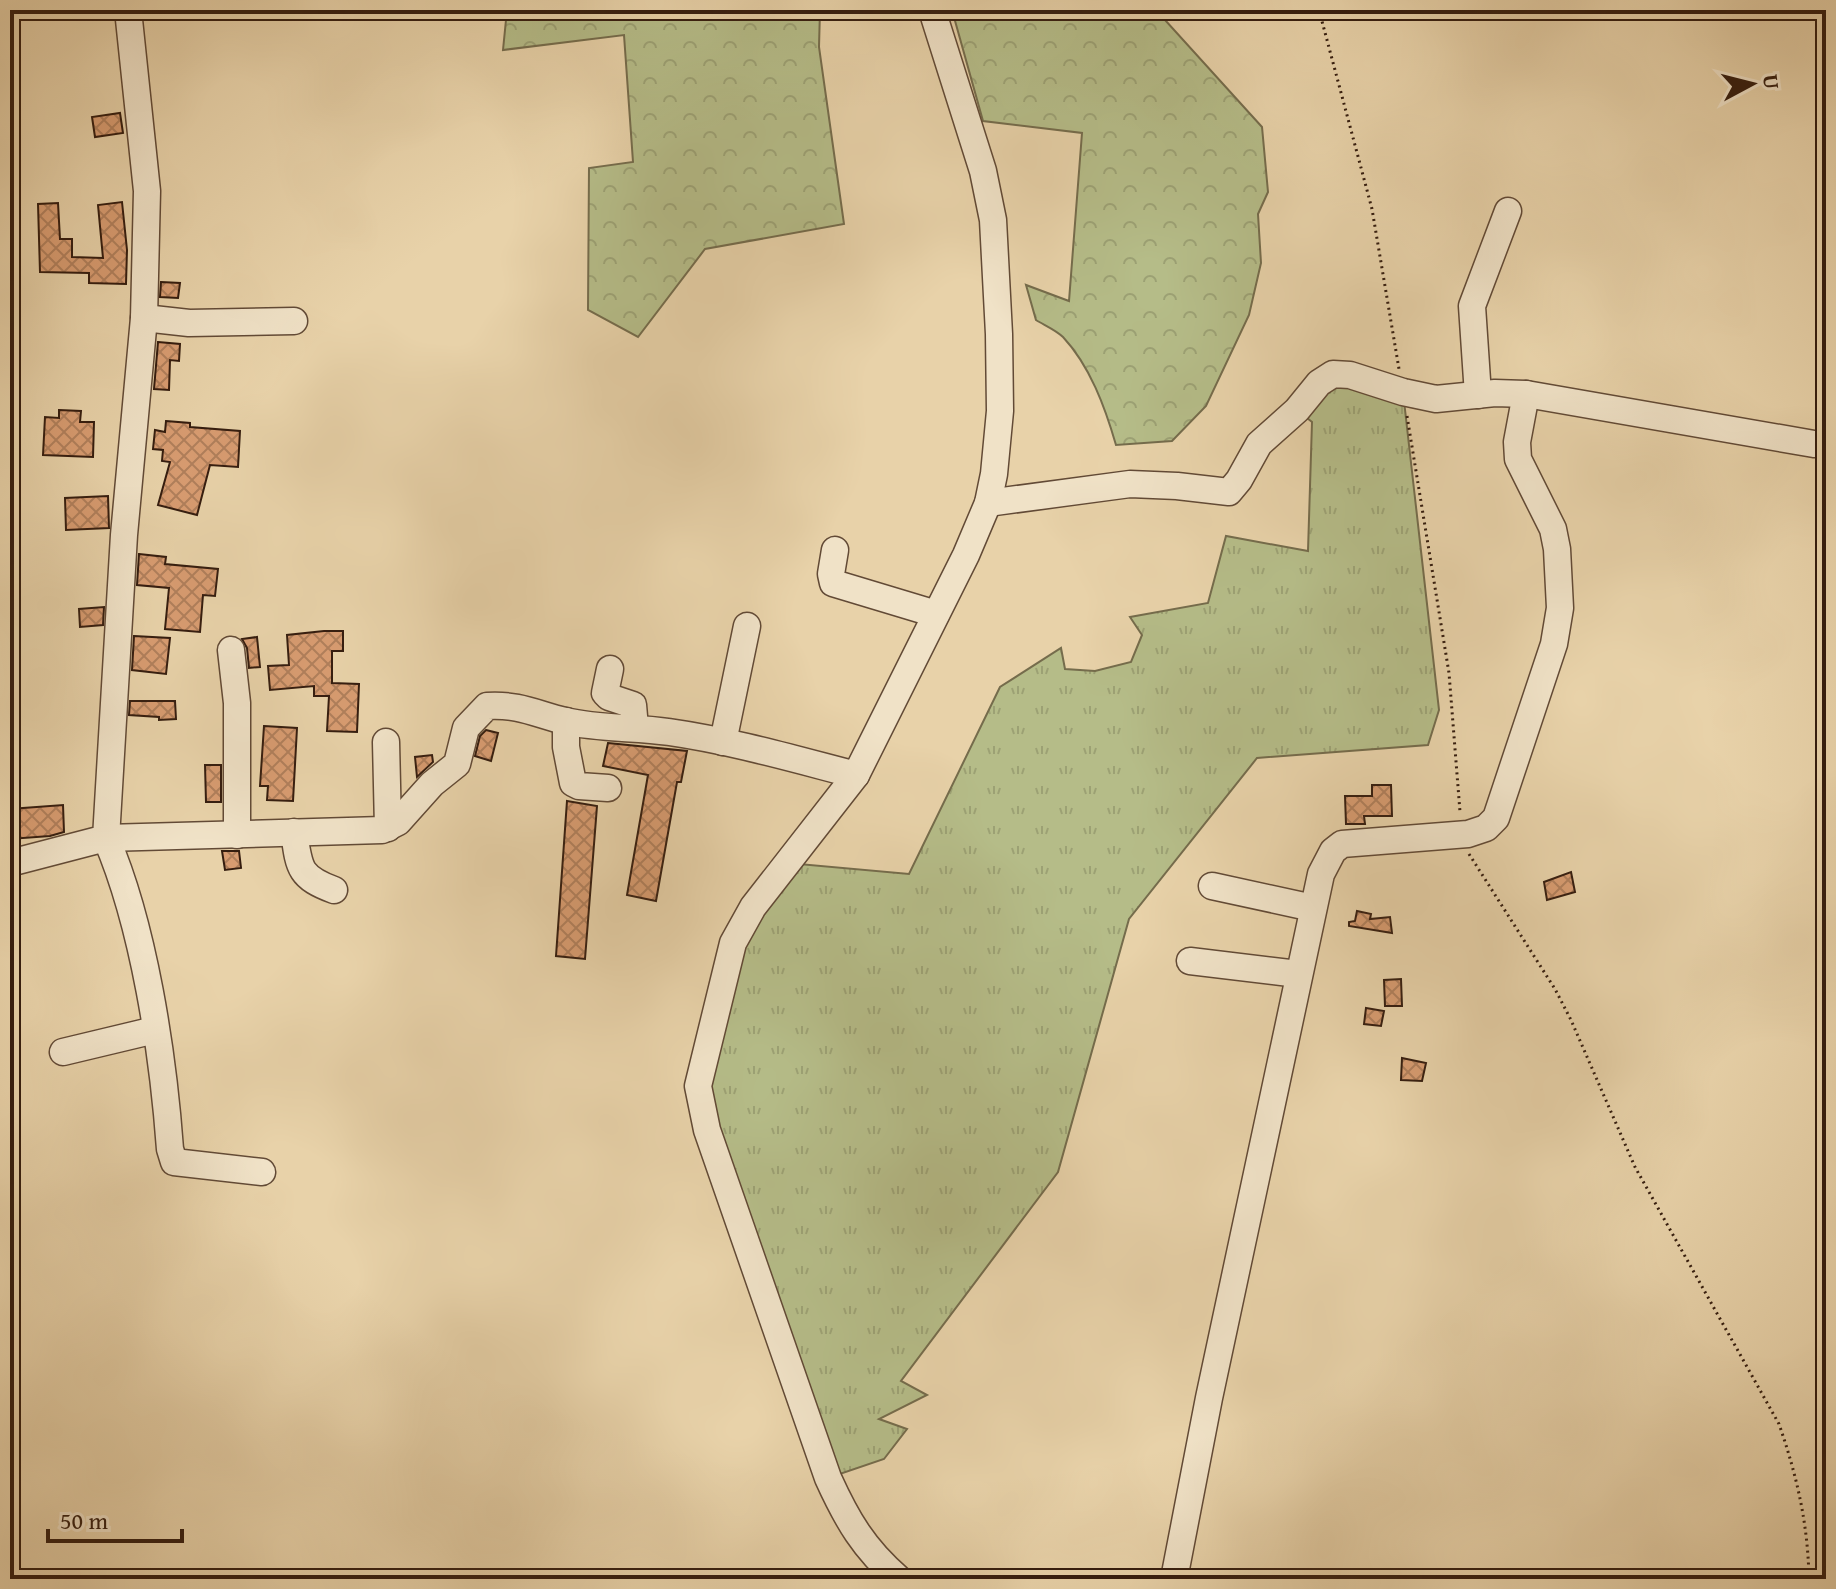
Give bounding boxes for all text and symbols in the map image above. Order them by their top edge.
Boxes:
north arrow [1712,44,1792,124]
text: U [1755,72,1789,91]
scale bar [48,1493,182,1543]
text: 50 m [60,1503,108,1538]

